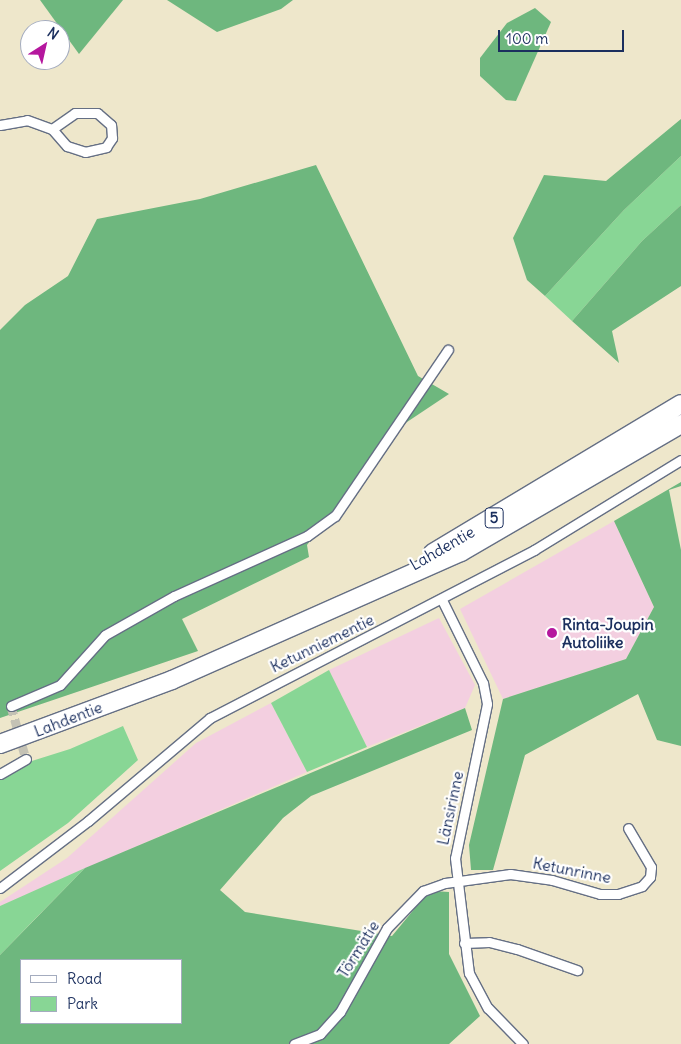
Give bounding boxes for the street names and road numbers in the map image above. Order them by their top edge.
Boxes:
road number: 5 [484,506,504,530]
street label: Lahdentie [406,522,478,574]
street label: Ketunniementie [267,610,377,676]
street label: Lahdentie [31,697,105,741]
street label: Länsirinne [433,769,467,847]
street label: Ketunrinne [531,853,613,887]
street label: Törmätie [333,917,383,981]

